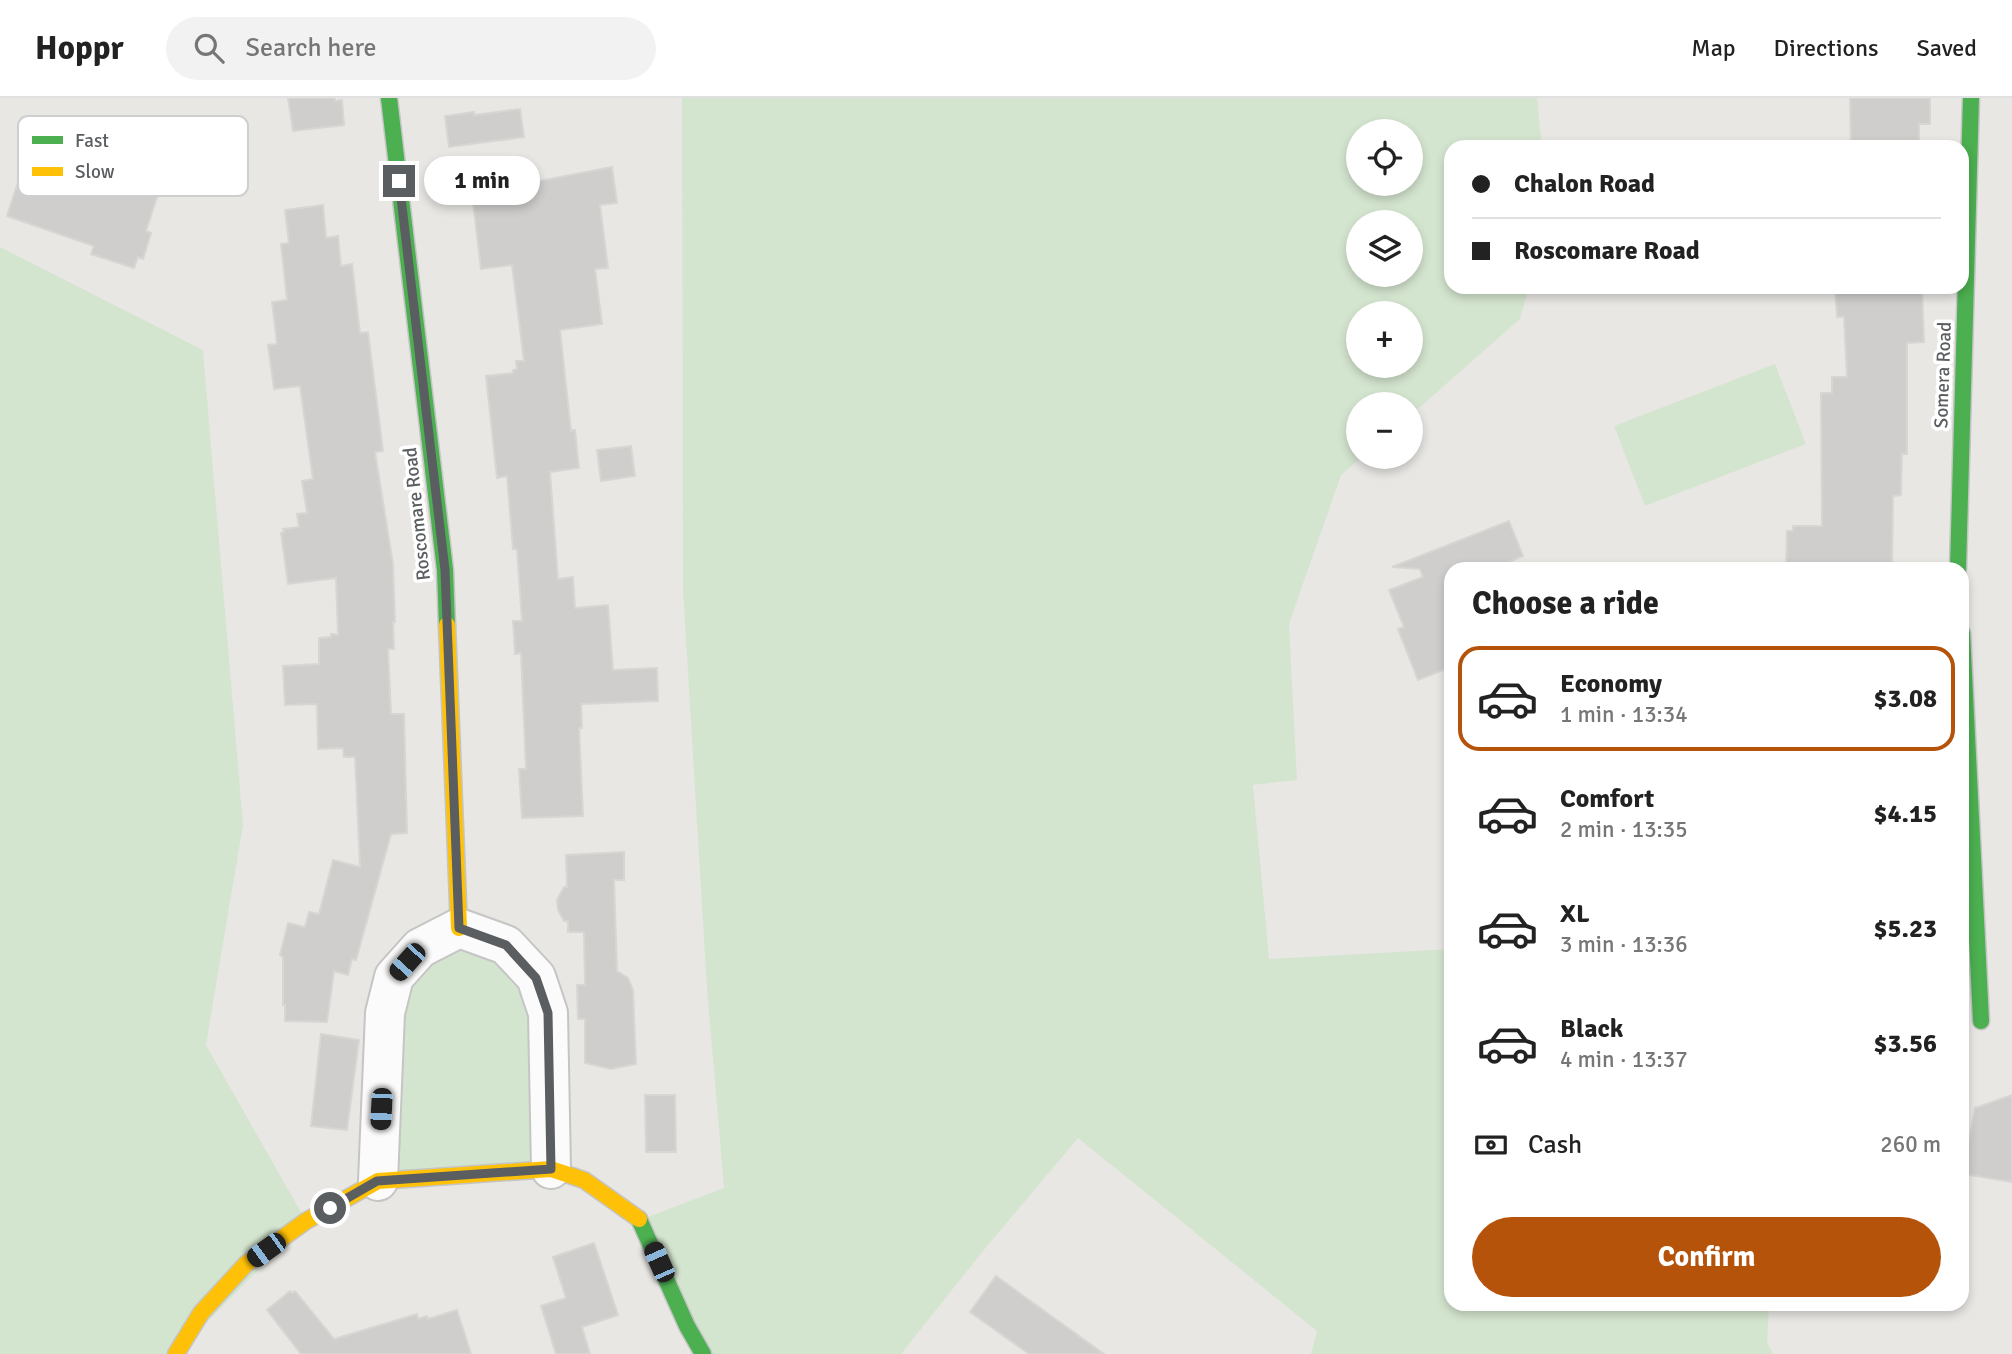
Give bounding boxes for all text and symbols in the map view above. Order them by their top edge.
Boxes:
search box [166,17,656,80]
text: Hoppr [35,28,124,69]
icon: search [190,29,228,67]
text: Search here [246,32,377,64]
text: Map [1691,33,1736,63]
text: Directions [1774,33,1879,63]
text: Saved [1917,33,1977,63]
legend [18,116,248,196]
map controls [1346,119,1423,469]
button: locate [1346,119,1423,196]
text: Fast [75,129,109,153]
callout: 1 min [424,156,539,206]
text: Slow [75,160,115,184]
route end [383,165,415,197]
text: 1 min [454,166,510,195]
text: Chalon Road [1514,168,1655,200]
button: layers [1346,210,1423,287]
text: Roscomare Road [1514,235,1700,267]
button: + [1346,301,1423,378]
street label: Somera Road [1929,321,1957,429]
button: − [1346,392,1423,469]
street label: Roscomare Road [398,446,436,582]
text: Choose a ride [1472,584,1659,623]
icon: car [1476,667,1539,730]
text: Economy [1560,668,1662,700]
text: $3.08 [1873,683,1937,715]
text: 1 min · 13:34 [1560,700,1688,729]
icon: car [1476,782,1539,845]
text: Comfort [1560,783,1654,815]
text: $4.15 [1873,798,1937,830]
text: 2 min · 13:35 [1560,815,1688,844]
icon: car [1476,897,1539,960]
text: XL [1560,898,1590,930]
text: $5.23 [1873,913,1937,945]
text: 3 min · 13:36 [1560,930,1688,959]
car [386,939,429,985]
icon: car [1476,1012,1539,1075]
text: Black [1560,1013,1623,1045]
text: $3.56 [1873,1028,1937,1060]
text: 4 min · 13:37 [1560,1045,1688,1074]
car [370,1087,393,1131]
icon: cash [1472,1126,1510,1164]
text: Cash [1528,1129,1582,1161]
text: 260 m [1880,1130,1941,1159]
route start [314,1192,346,1224]
button: Confirm [1472,1217,1941,1297]
car [243,1229,290,1271]
car [641,1239,678,1285]

